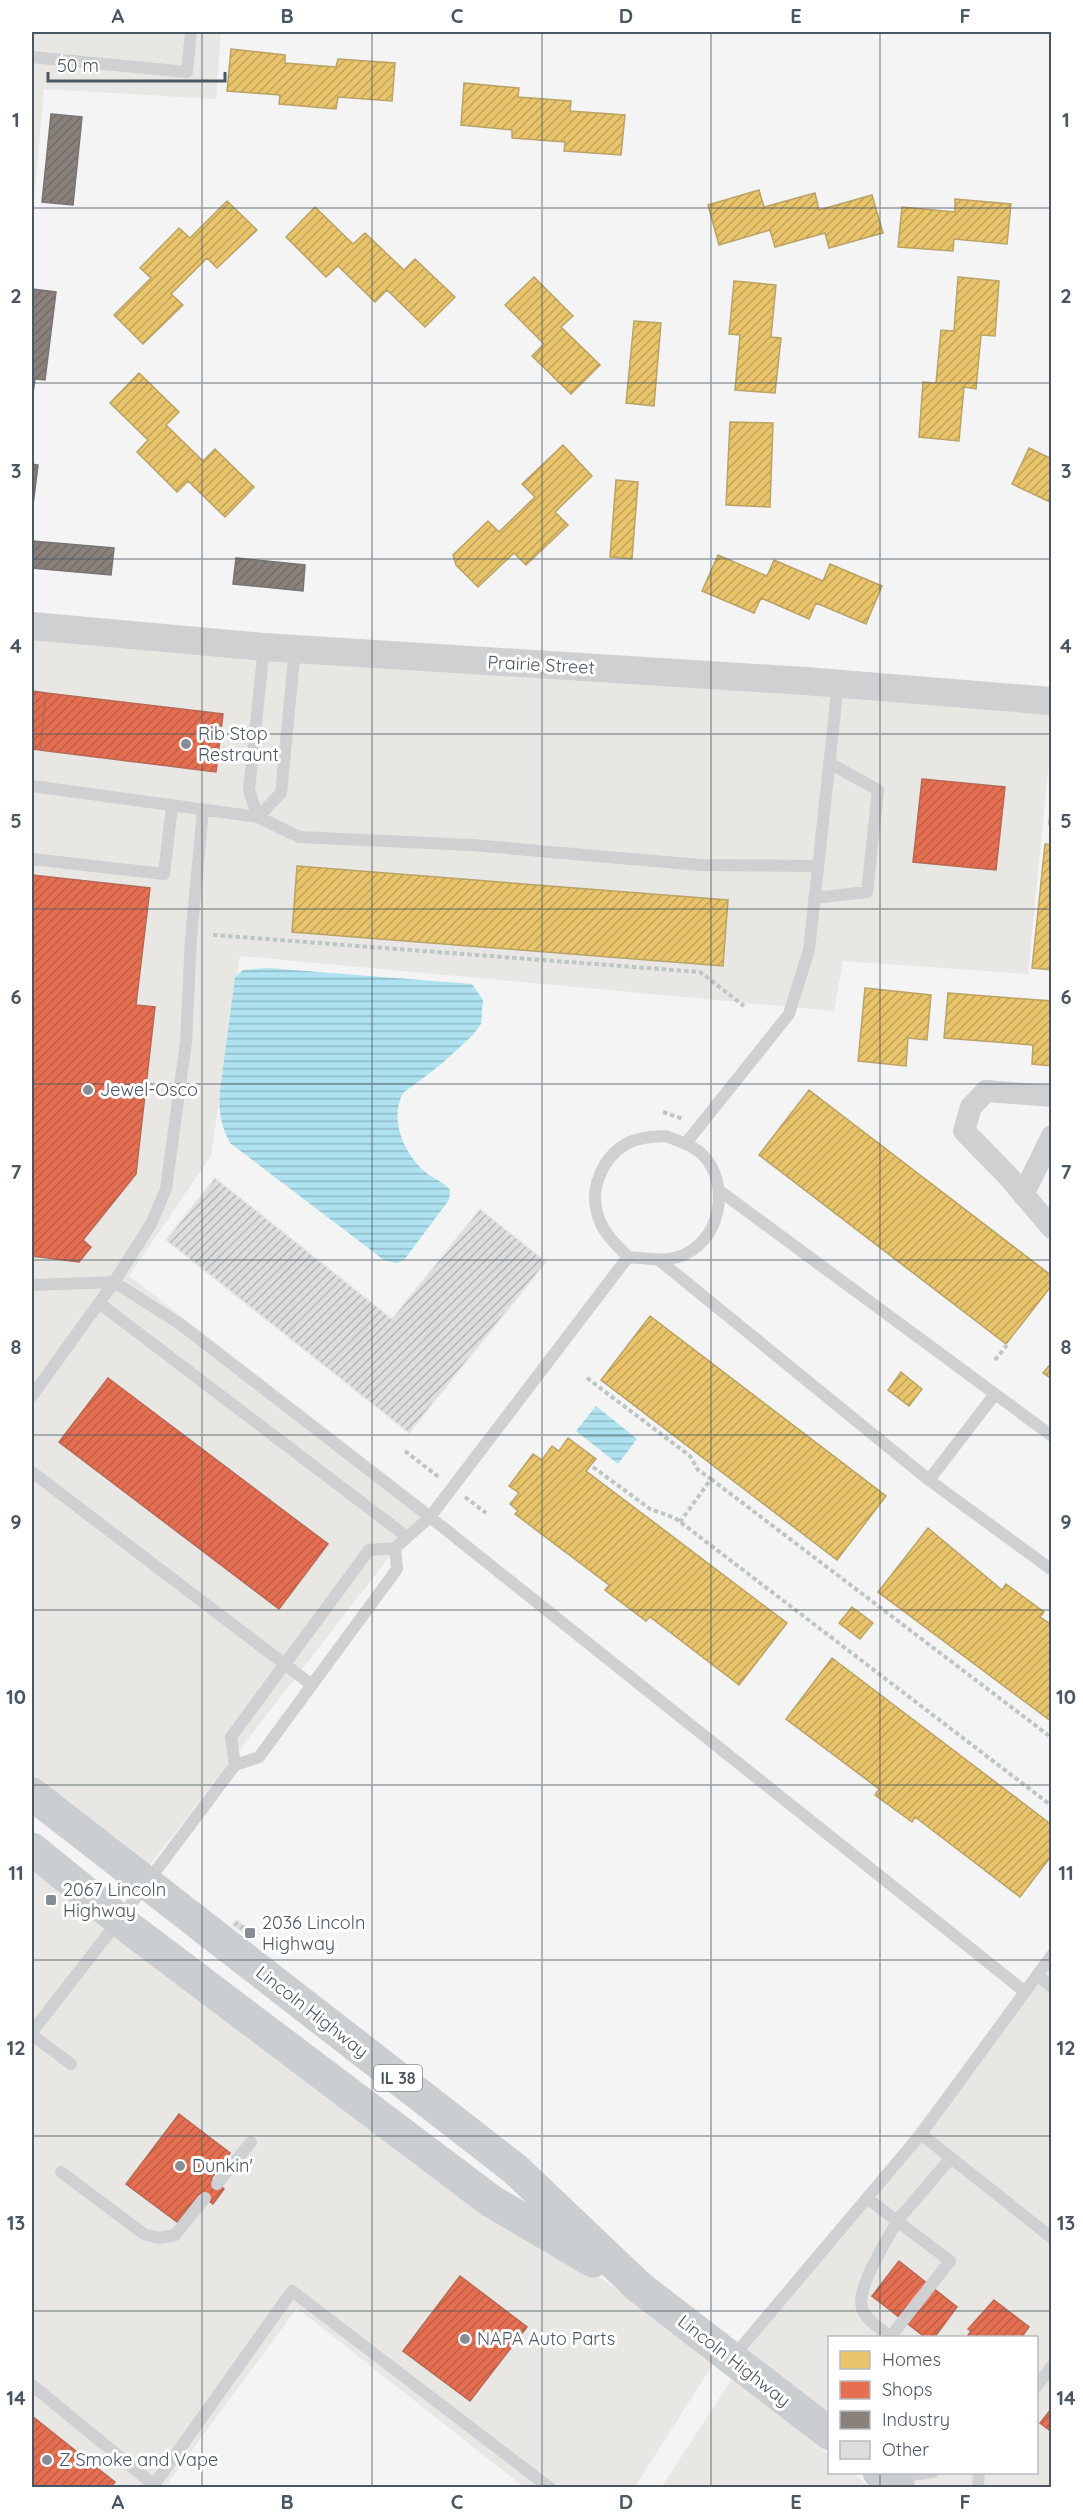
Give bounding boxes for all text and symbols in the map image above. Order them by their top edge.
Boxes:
text: A [112,3,125,28]
text: B [280,3,294,28]
text: C [451,3,464,28]
text: D [619,3,633,28]
text: E [790,3,802,28]
text: F [959,3,971,28]
scale bar [48,45,225,83]
text: 50 m [57,54,99,77]
text: 1 [12,107,20,132]
text: 1 [1062,107,1070,132]
text: 2 [10,283,22,308]
text: 2 [1060,283,1072,308]
text: 3 [11,458,21,483]
text: 3 [1061,458,1071,483]
text: 4 [10,633,22,658]
text: 4 [1060,633,1072,658]
street label: Prairie Street [487,650,595,679]
place label: Rib Stop Restraunt [198,722,279,766]
marker: Rib Stop Restraunt [179,737,193,751]
text: 5 [10,808,22,833]
text: 5 [1060,808,1072,833]
text: 6 [10,984,22,1009]
text: 6 [1060,984,1072,1009]
place label: Jewel-Osco [100,1078,198,1101]
marker: Jewel-Osco [81,1083,95,1097]
text: 7 [11,1159,22,1184]
text: 7 [1061,1159,1072,1184]
text: 8 [11,1334,22,1359]
text: 8 [1061,1334,1072,1359]
text: 9 [10,1509,22,1534]
text: 9 [1060,1509,1072,1534]
text: 10 [6,1684,26,1709]
text: 10 [1056,1684,1076,1709]
text: 11 [8,1860,24,1885]
text: 11 [1058,1860,1074,1885]
place label: 2067 Lincoln Highway [63,1878,166,1922]
marker: 2067 Lincoln Highway [44,1893,58,1907]
place label: 2036 Lincoln Highway [262,1911,365,1955]
marker: 2036 Lincoln Highway [243,1926,257,1940]
street label: Lincoln Highway [251,1961,373,2063]
text: 12 [6,2035,26,2060]
text: 12 [1056,2035,1076,2060]
road number: IL 38 [374,2065,422,2091]
place label: Dunkin' [192,2154,253,2177]
marker: Dunkin' [173,2159,187,2173]
text: 13 [7,2210,25,2235]
text: 13 [1057,2210,1075,2235]
street label: Lincoln Highway [673,2310,795,2412]
place label: NAPA Auto Parts [477,2327,615,2350]
marker: NAPA Auto Parts [458,2332,472,2346]
legend [828,2336,1038,2474]
text: Homes [882,2348,941,2371]
text: Shops [882,2378,933,2401]
text: 14 [6,2385,26,2410]
text: 14 [1056,2385,1076,2410]
text: Industry [882,2408,950,2431]
text: Other [882,2438,929,2461]
place label: Z Smoke and Vape [59,2448,218,2471]
marker: Z Smoke and Vape [40,2453,54,2467]
text: A [112,2489,125,2514]
text: B [280,2489,294,2514]
text: C [451,2489,464,2514]
text: D [619,2489,633,2514]
text: E [790,2489,802,2514]
text: F [959,2489,971,2514]

